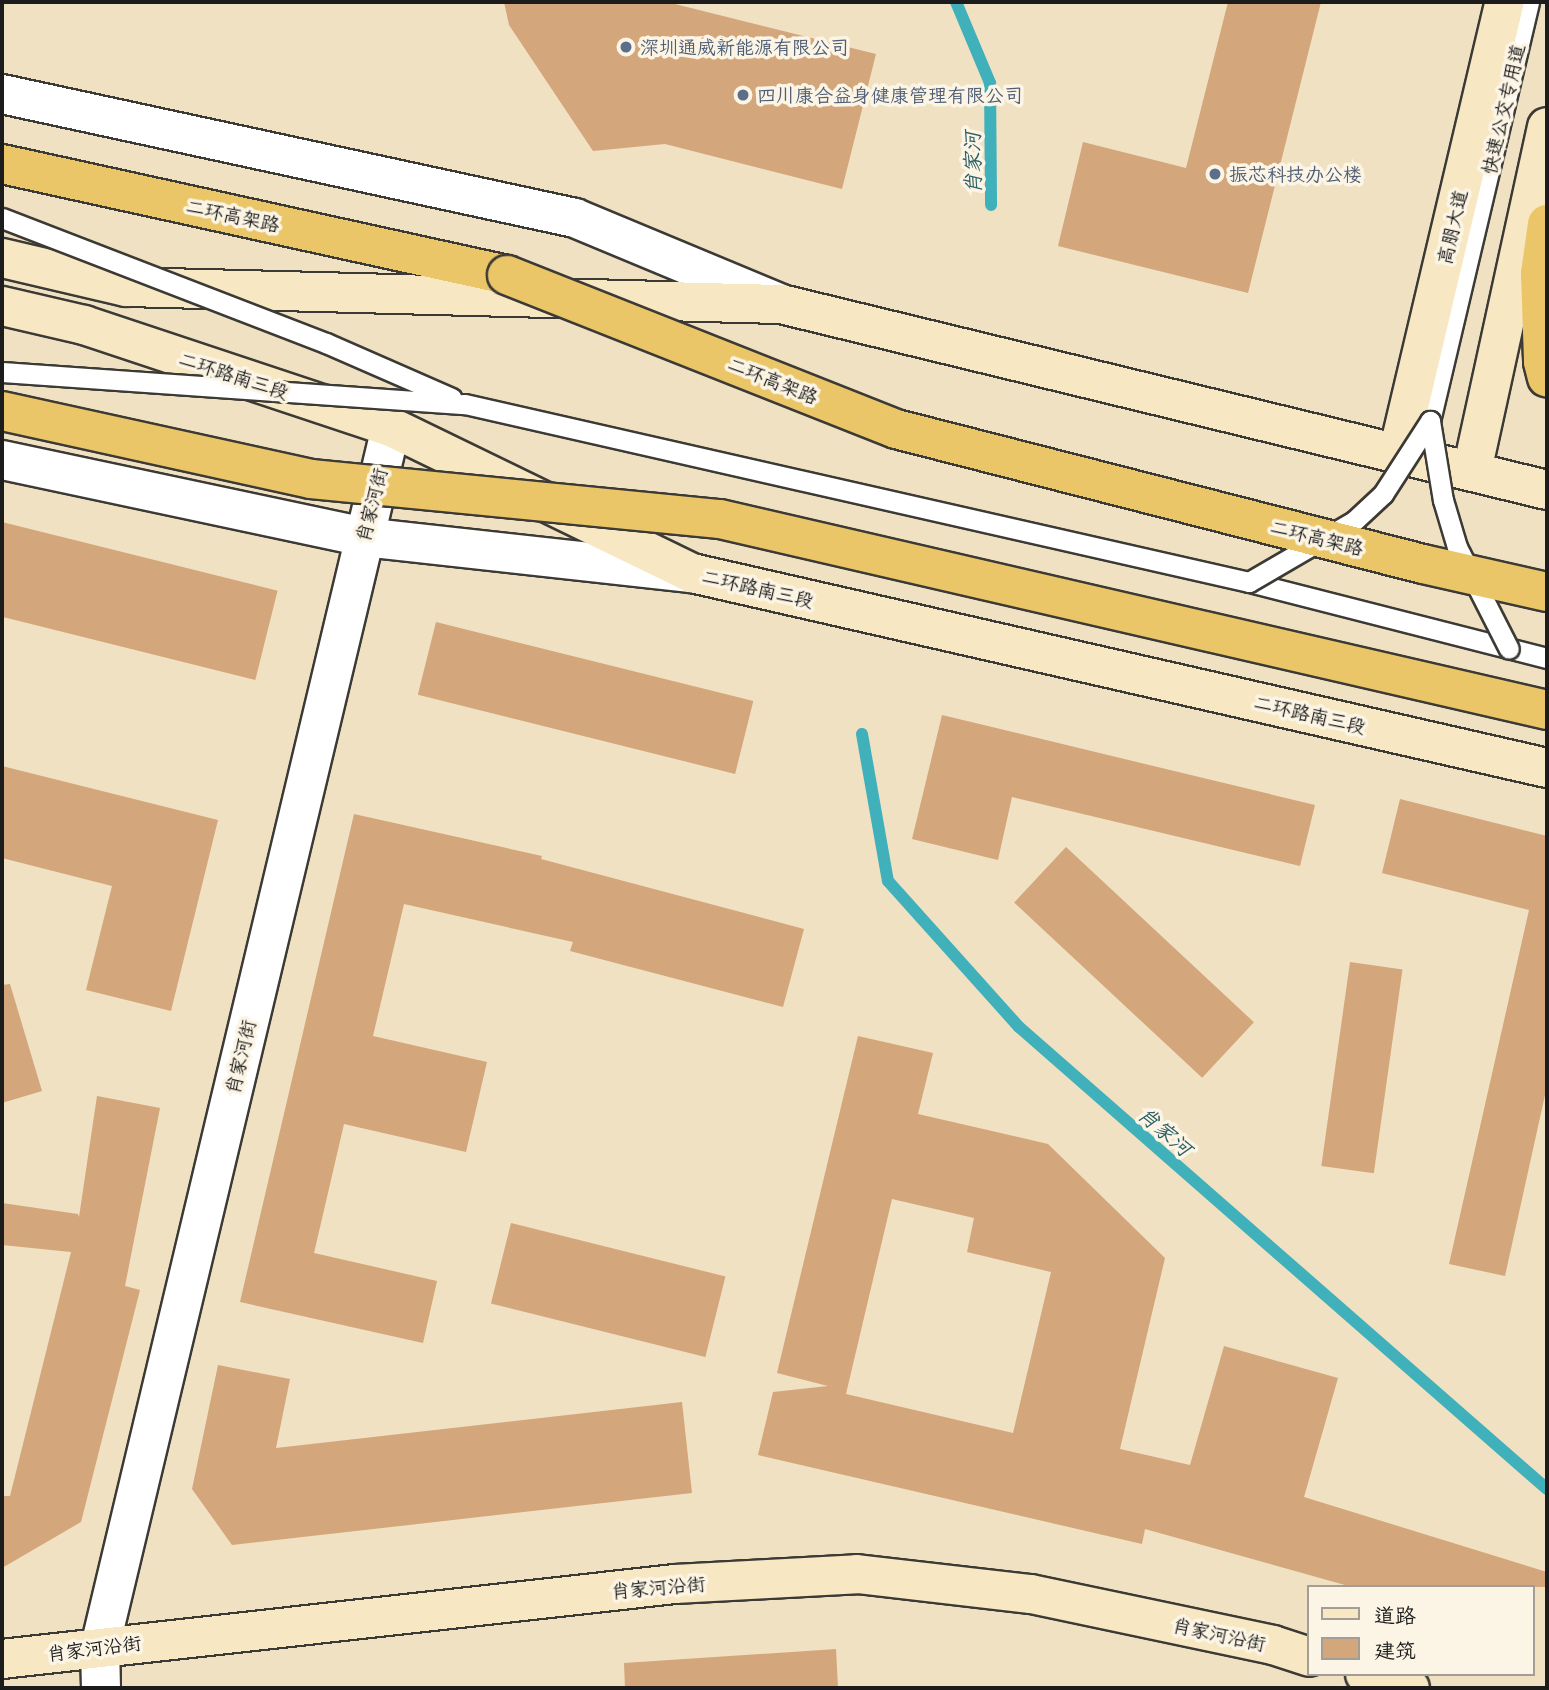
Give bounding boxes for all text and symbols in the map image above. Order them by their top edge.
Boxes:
place label: 深圳通威新能源有限公司 [640,36,849,58]
marker: 深圳通威新能源有限公司 [618,39,634,55]
street label: 快速公交专用道 [1477,42,1529,176]
place label: 四川康合益身健康管理有限公司 [757,84,1023,106]
marker: 四川康合益身健康管理有限公司 [735,87,751,103]
water label: 肖家河 [958,131,984,195]
place label: 振芯科技办公楼 [1229,163,1362,185]
marker: 振芯科技办公楼 [1207,166,1223,182]
street label: 高朋大道 [1432,187,1472,267]
street label: 二环高架路 [184,194,282,236]
street label: 二环路南三段 [176,347,292,403]
street label: 二环高架路 [725,352,821,408]
street label: 肖家河街 [351,465,391,545]
street label: 二环高架路 [1268,514,1366,560]
street label: 二环路南三段 [700,564,816,612]
street label: 二环路南三段 [1252,690,1368,738]
street label: 肖家河街 [220,1017,260,1097]
water label: 肖家河 [1134,1100,1198,1160]
street label: 肖家河沿街 [610,1572,706,1602]
legend [1308,1585,1535,1676]
text: 道路 [1374,1598,1416,1630]
street label: 肖家河沿街 [1170,1613,1268,1655]
street label: 肖家河沿街 [45,1631,143,1665]
text: 建筑 [1374,1633,1416,1665]

